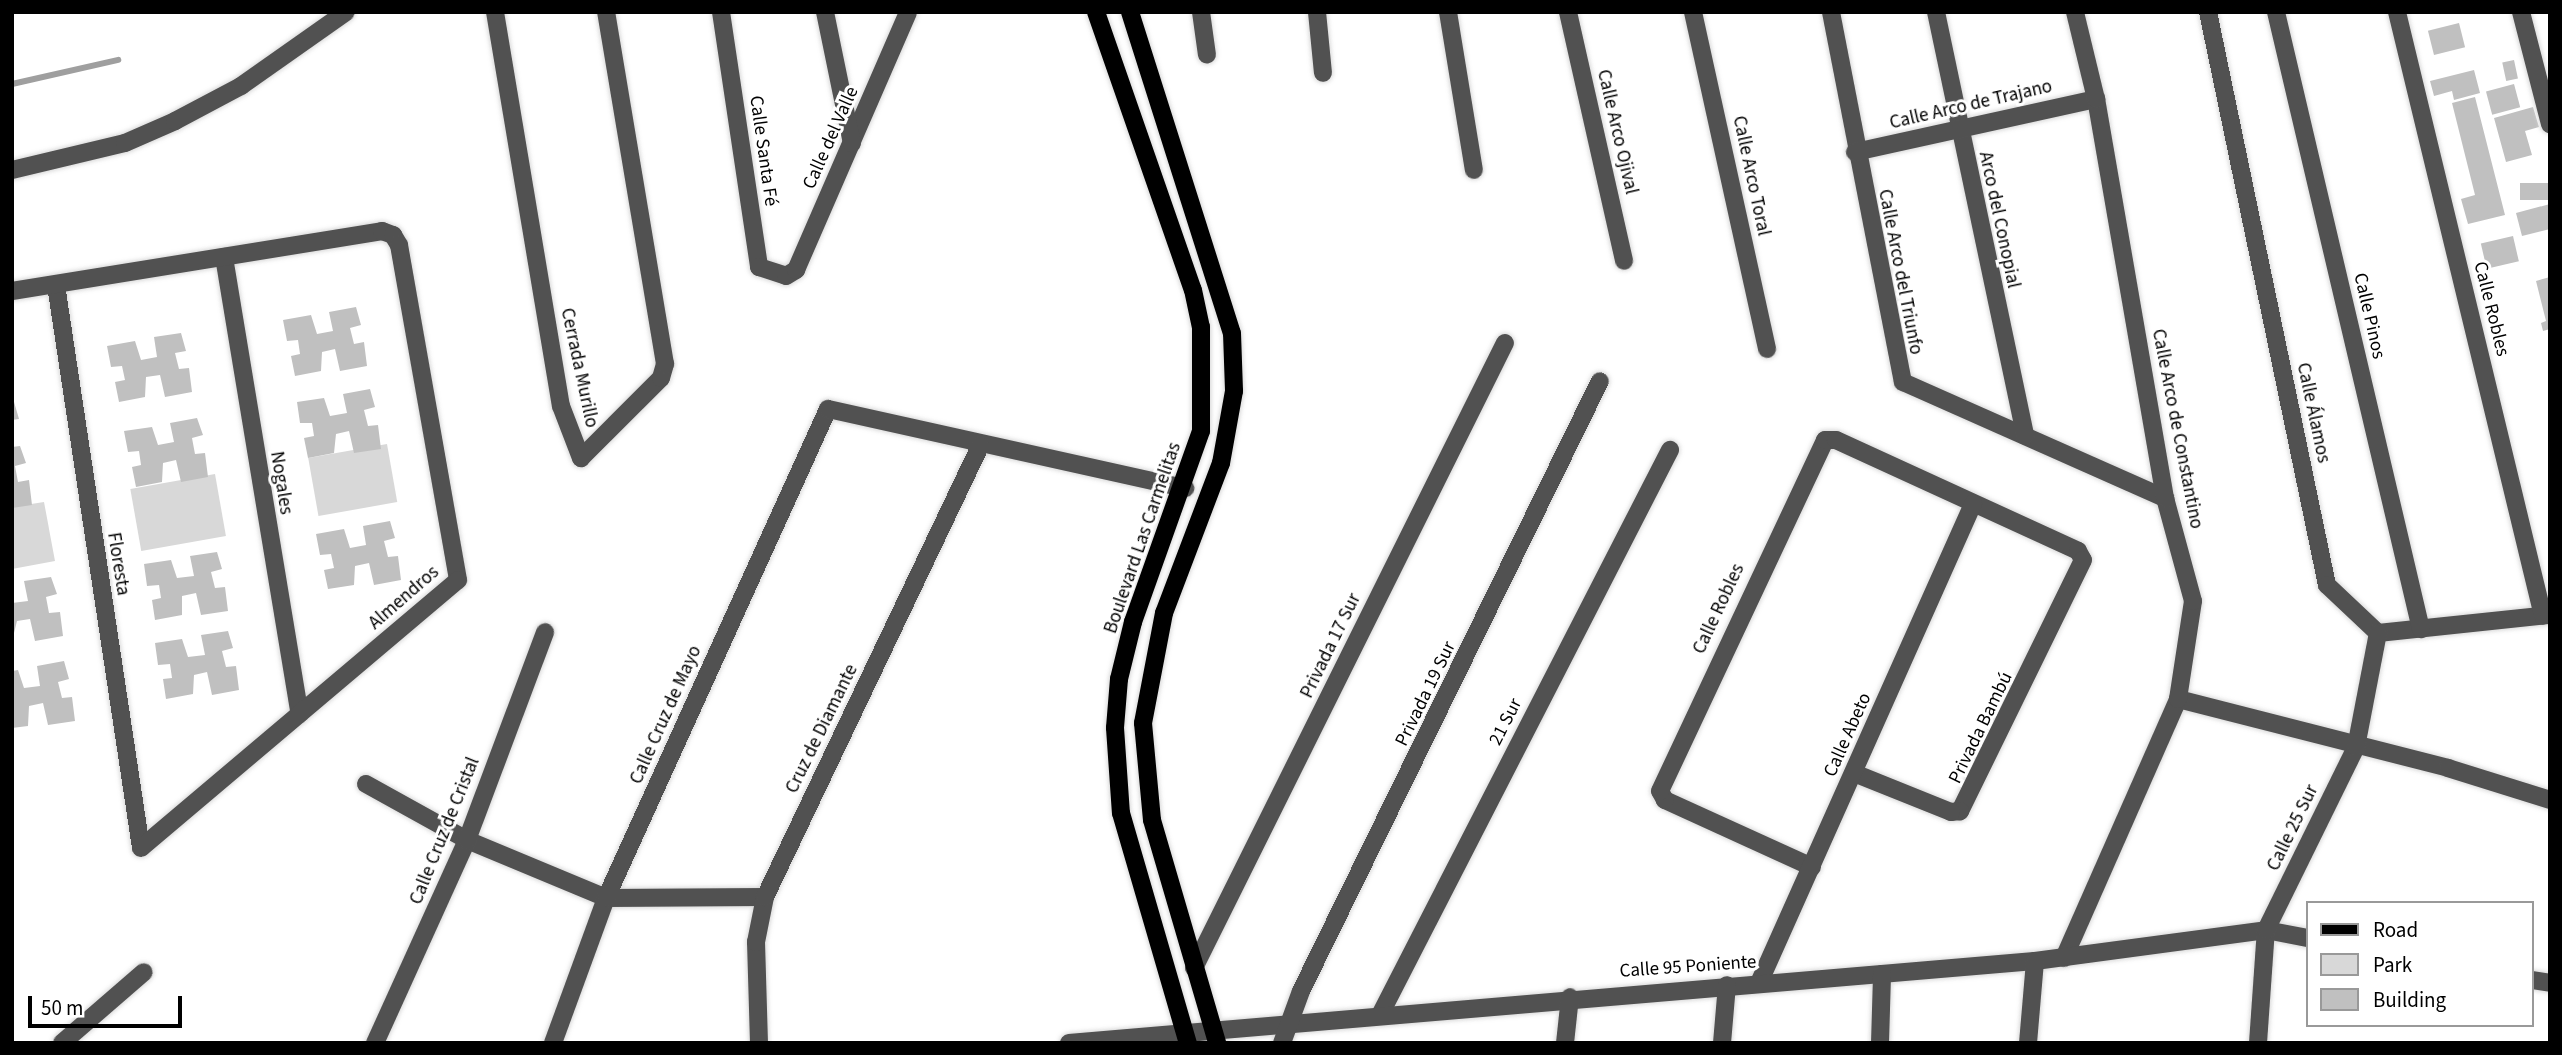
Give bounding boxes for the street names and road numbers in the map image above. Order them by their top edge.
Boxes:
street label: Calle Arco Ojival [1592,67,1642,197]
street label: Calle Arco de Trajano [1887,75,2055,135]
street label: Calle del Valle [798,83,864,193]
street label: Calle Santa Fé [744,94,782,208]
street label: Calle Arco Toral [1727,114,1775,238]
street label: Arco del Conopial [1973,150,2025,290]
street label: Calle Arco del Triunfo [1873,187,1927,357]
street label: Calle Robles [2468,259,2514,359]
street label: Calle Pinos [2348,271,2390,361]
street label: Cerrada Murillo [555,306,603,430]
street label: Calle Arco de Constantino [2146,327,2208,531]
street label: Calle Álamos [2291,361,2335,465]
street label: Boulevard Las Carmelitas [1100,439,1186,637]
street label: Nogales [265,450,297,516]
street label: Floresta [102,531,134,597]
street label: Calle Robles [1688,560,1750,658]
street label: Almendros [364,561,444,635]
street label: Privada 17 Sur [1296,590,1366,702]
street label: Privada 19 Sur [1391,638,1461,750]
street label: Calle Cruz de Mayo [625,642,707,788]
street label: Cruz de Diamante [781,661,863,797]
street label: Privada Bambú [1944,668,2018,788]
street label: Calle Abeto [1819,689,1877,781]
street label: 21 Sur [1485,695,1527,749]
street label: Calle Cruz de Cristal [405,754,485,908]
street label: Calle 25 Sur [2262,781,2324,875]
street label: Calle 95 Poniente [1619,951,1757,983]

